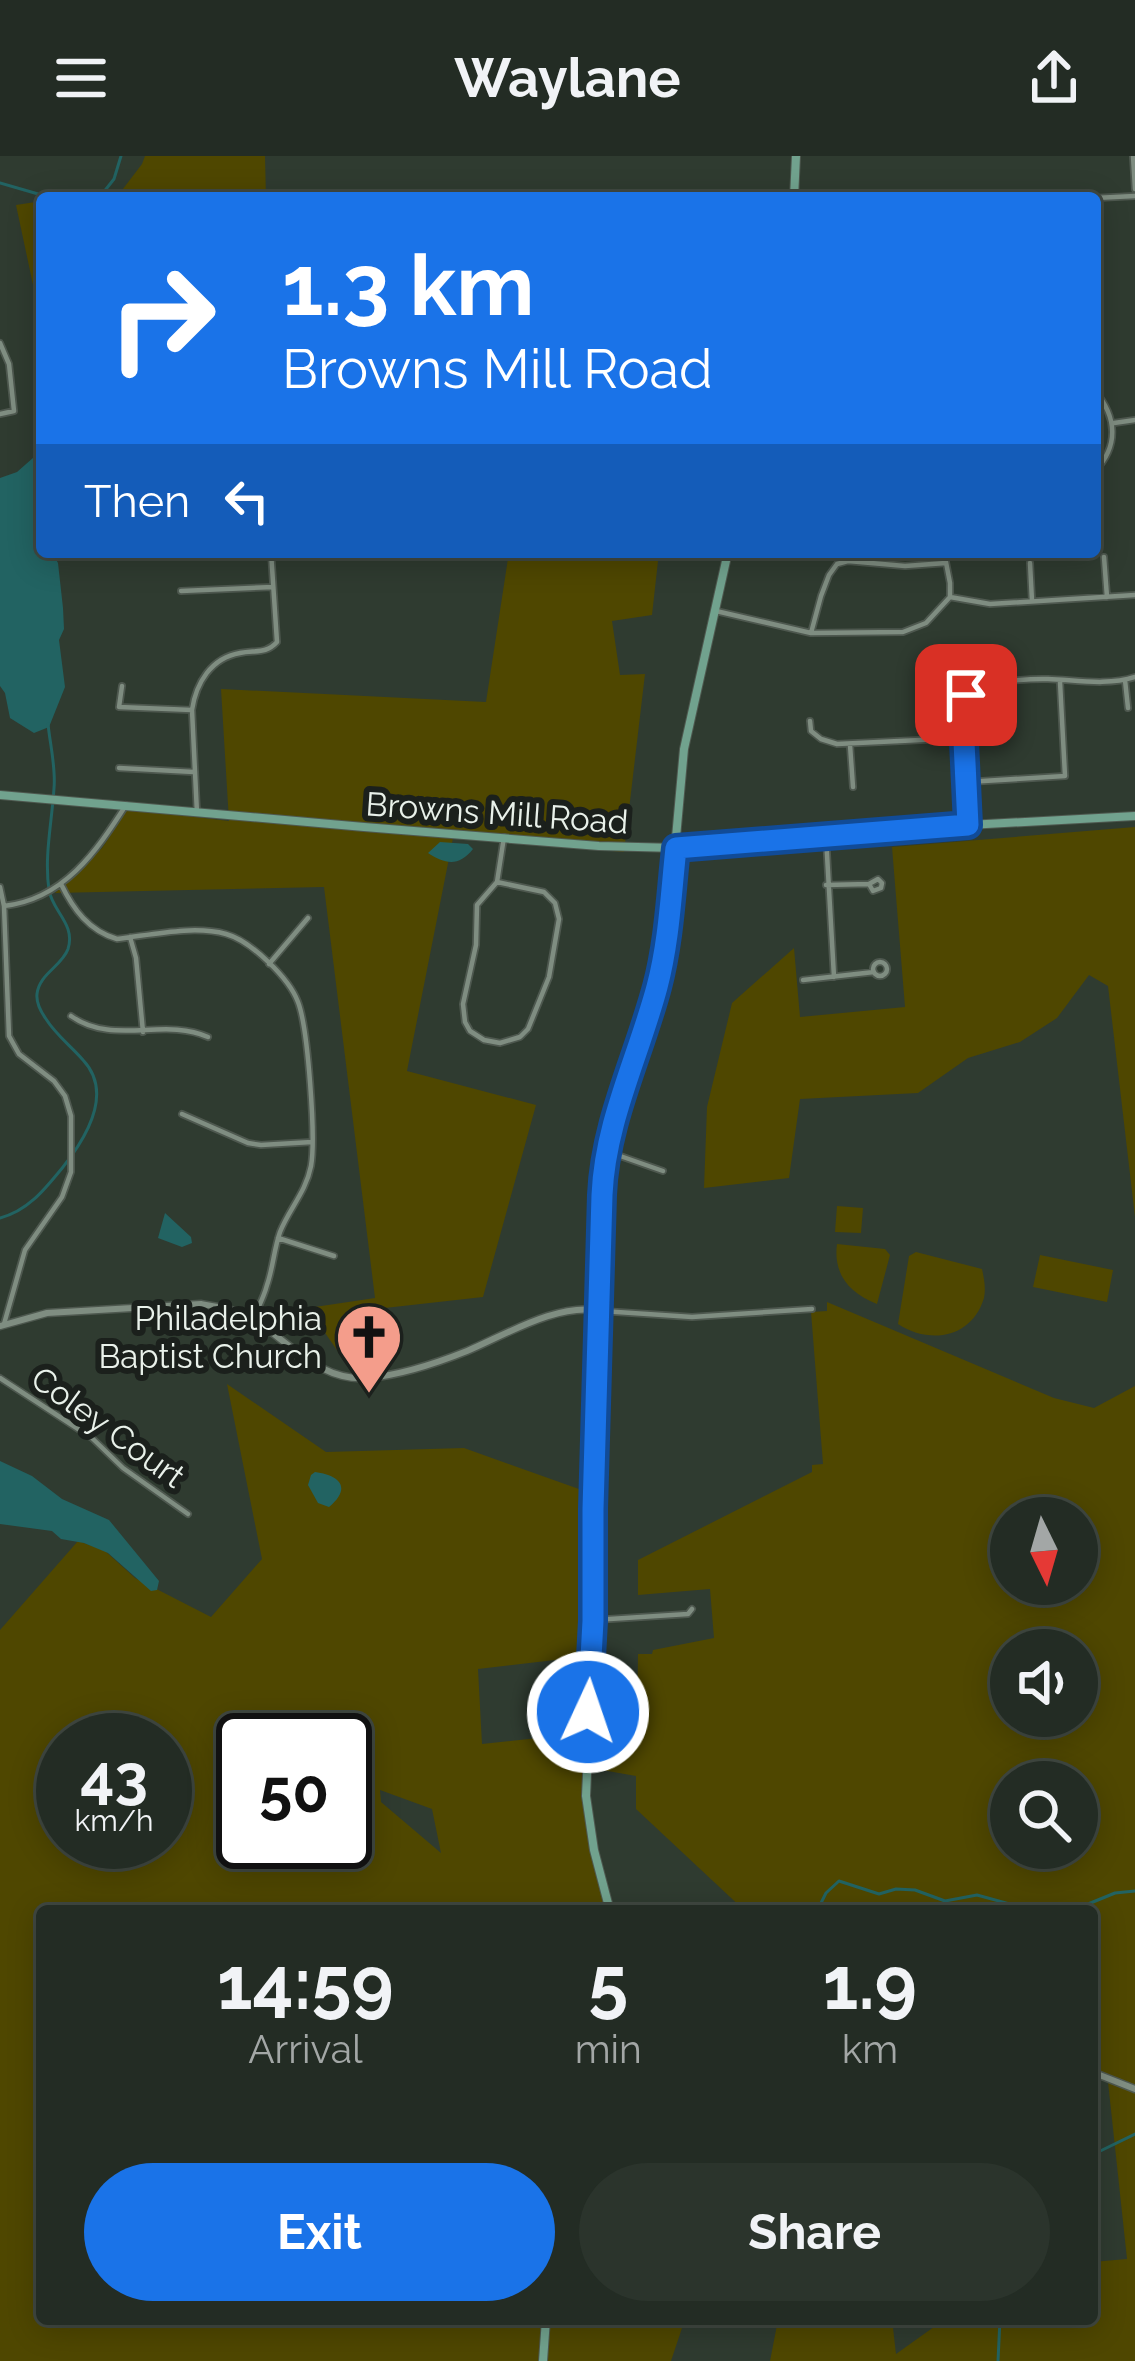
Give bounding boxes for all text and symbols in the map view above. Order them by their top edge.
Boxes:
icon: menu [48,45,114,111]
icon: share [1021,45,1087,111]
text: Waylane [454,46,681,110]
text: 1.3 km [282,236,535,335]
icon: right [84,240,240,396]
text: Browns Mill Road [282,337,713,401]
icon: left [214,468,280,534]
text: Then [84,475,190,528]
pin [915,644,1017,746]
icon: arrive [933,662,999,728]
street label: Browns Mill Road [364,784,630,842]
place label: Philadelphia Baptist Church [98,1299,322,1376]
church icon: Philadelphia Baptist Church [334,1302,404,1396]
street label: Coley Court [24,1358,192,1496]
north arrow [990,1497,1098,1605]
map controls [990,1497,1098,1869]
button: sound [990,1629,1098,1737]
position arrow [525,1649,651,1775]
speed limit sign: 50 [216,1713,372,1869]
text: 43 [80,1741,148,1811]
button: search [990,1761,1098,1869]
text: km/h [74,1803,154,1838]
text: 14:59 [217,1941,394,2026]
text: 5 [588,1941,628,2026]
text: 1.9 [823,1941,917,2026]
text: Arrival [248,2026,363,2072]
text: min [575,2026,642,2072]
text: km [842,2026,898,2072]
button: Exit [84,2163,555,2301]
button: Share [579,2163,1050,2301]

